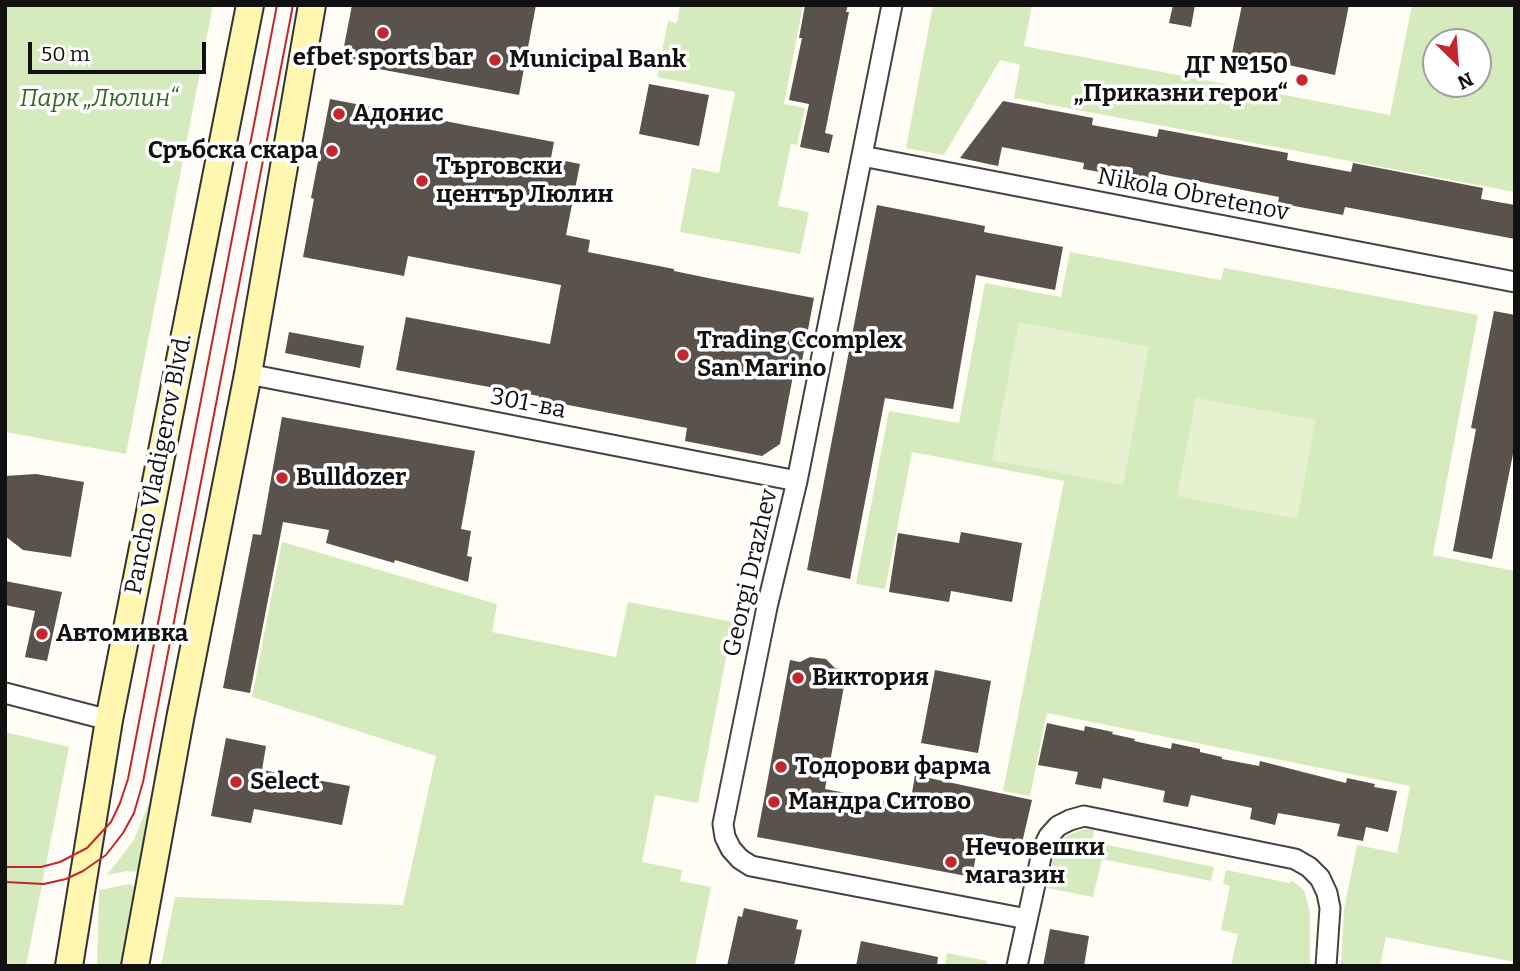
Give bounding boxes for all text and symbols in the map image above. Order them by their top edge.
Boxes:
marker: efbet sports bar [375,25,391,41]
scale bar [32,28,210,72]
north arrow [1422,28,1492,98]
text: 50 m [41,41,90,67]
place label: efbet sports bar [293,44,473,72]
place label: Municipal Bank [509,46,686,74]
marker: Municipal Bank [487,52,503,68]
place label: ДГ №150 „Приказни герои“ [1073,52,1288,108]
text: N [1454,67,1477,94]
marker: ДГ №150 „Приказни герои“ [1294,72,1310,88]
park label: Парк „Люлин“ [20,85,178,113]
place label: Адонис [353,100,444,128]
marker: Адонис [331,106,347,122]
place label: Сръбска скара [148,137,318,165]
marker: Сръбска скара [324,143,340,159]
place label: Търговски център Люлин [436,153,613,209]
street label: Nikola Obretenov [1095,162,1291,228]
marker: Търговски център Люлин [414,173,430,189]
place label: Trading Ccomplex San Marino [697,327,903,383]
street label: Pancho Vladigerov Blvd. [120,331,198,597]
marker: Trading Ccomplex San Marino [675,347,691,363]
street label: 301-ва [488,383,568,425]
place label: Bulldozer [296,464,406,492]
marker: Bulldozer [274,470,290,486]
street label: Georgi Drazhev [718,486,784,660]
place label: Автомивка [56,620,188,648]
marker: Автомивка [34,626,50,642]
place label: Виктория [812,664,929,692]
marker: Виктория [790,670,806,686]
place label: Тодорови фарма [795,753,991,781]
marker: Тодорови фарма [773,759,789,775]
place label: Select [250,768,320,796]
marker: Select [228,774,244,790]
place label: Мандра Ситово [788,788,971,816]
marker: Мандра Ситово [766,794,782,810]
place label: Нечовешки магазин [965,834,1105,890]
marker: Нечовешки магазин [943,854,959,870]

